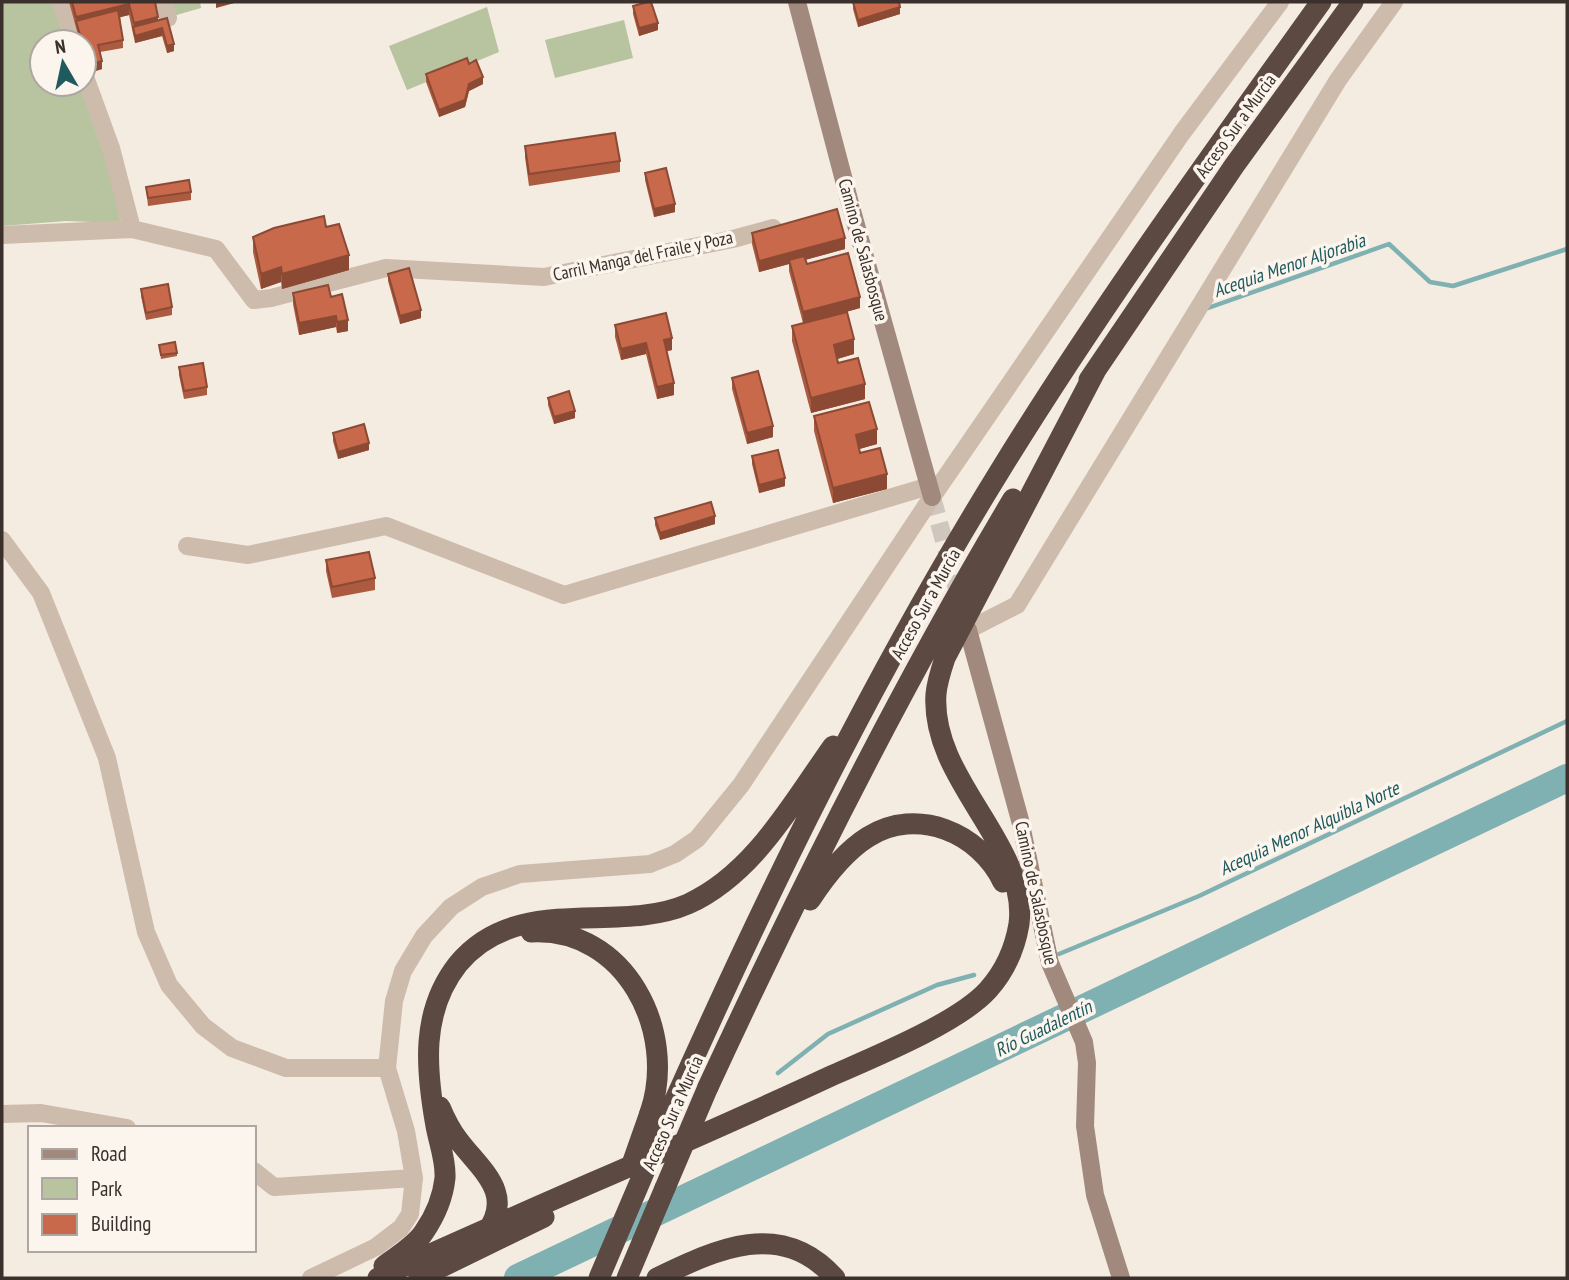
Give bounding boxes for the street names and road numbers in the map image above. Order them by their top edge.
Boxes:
street label: Acceso Sur a Murcia [1190,69,1281,182]
street label: Camino de Salasbosque [833,176,894,324]
street label: Carril Manga del Fraile y Poza [551,225,735,286]
street label: Acceso Sur a Murcia [886,545,965,663]
street label: Camino de Salasbosque [1010,819,1063,967]
street label: Acceso Sur a Murcia [637,1052,708,1173]

